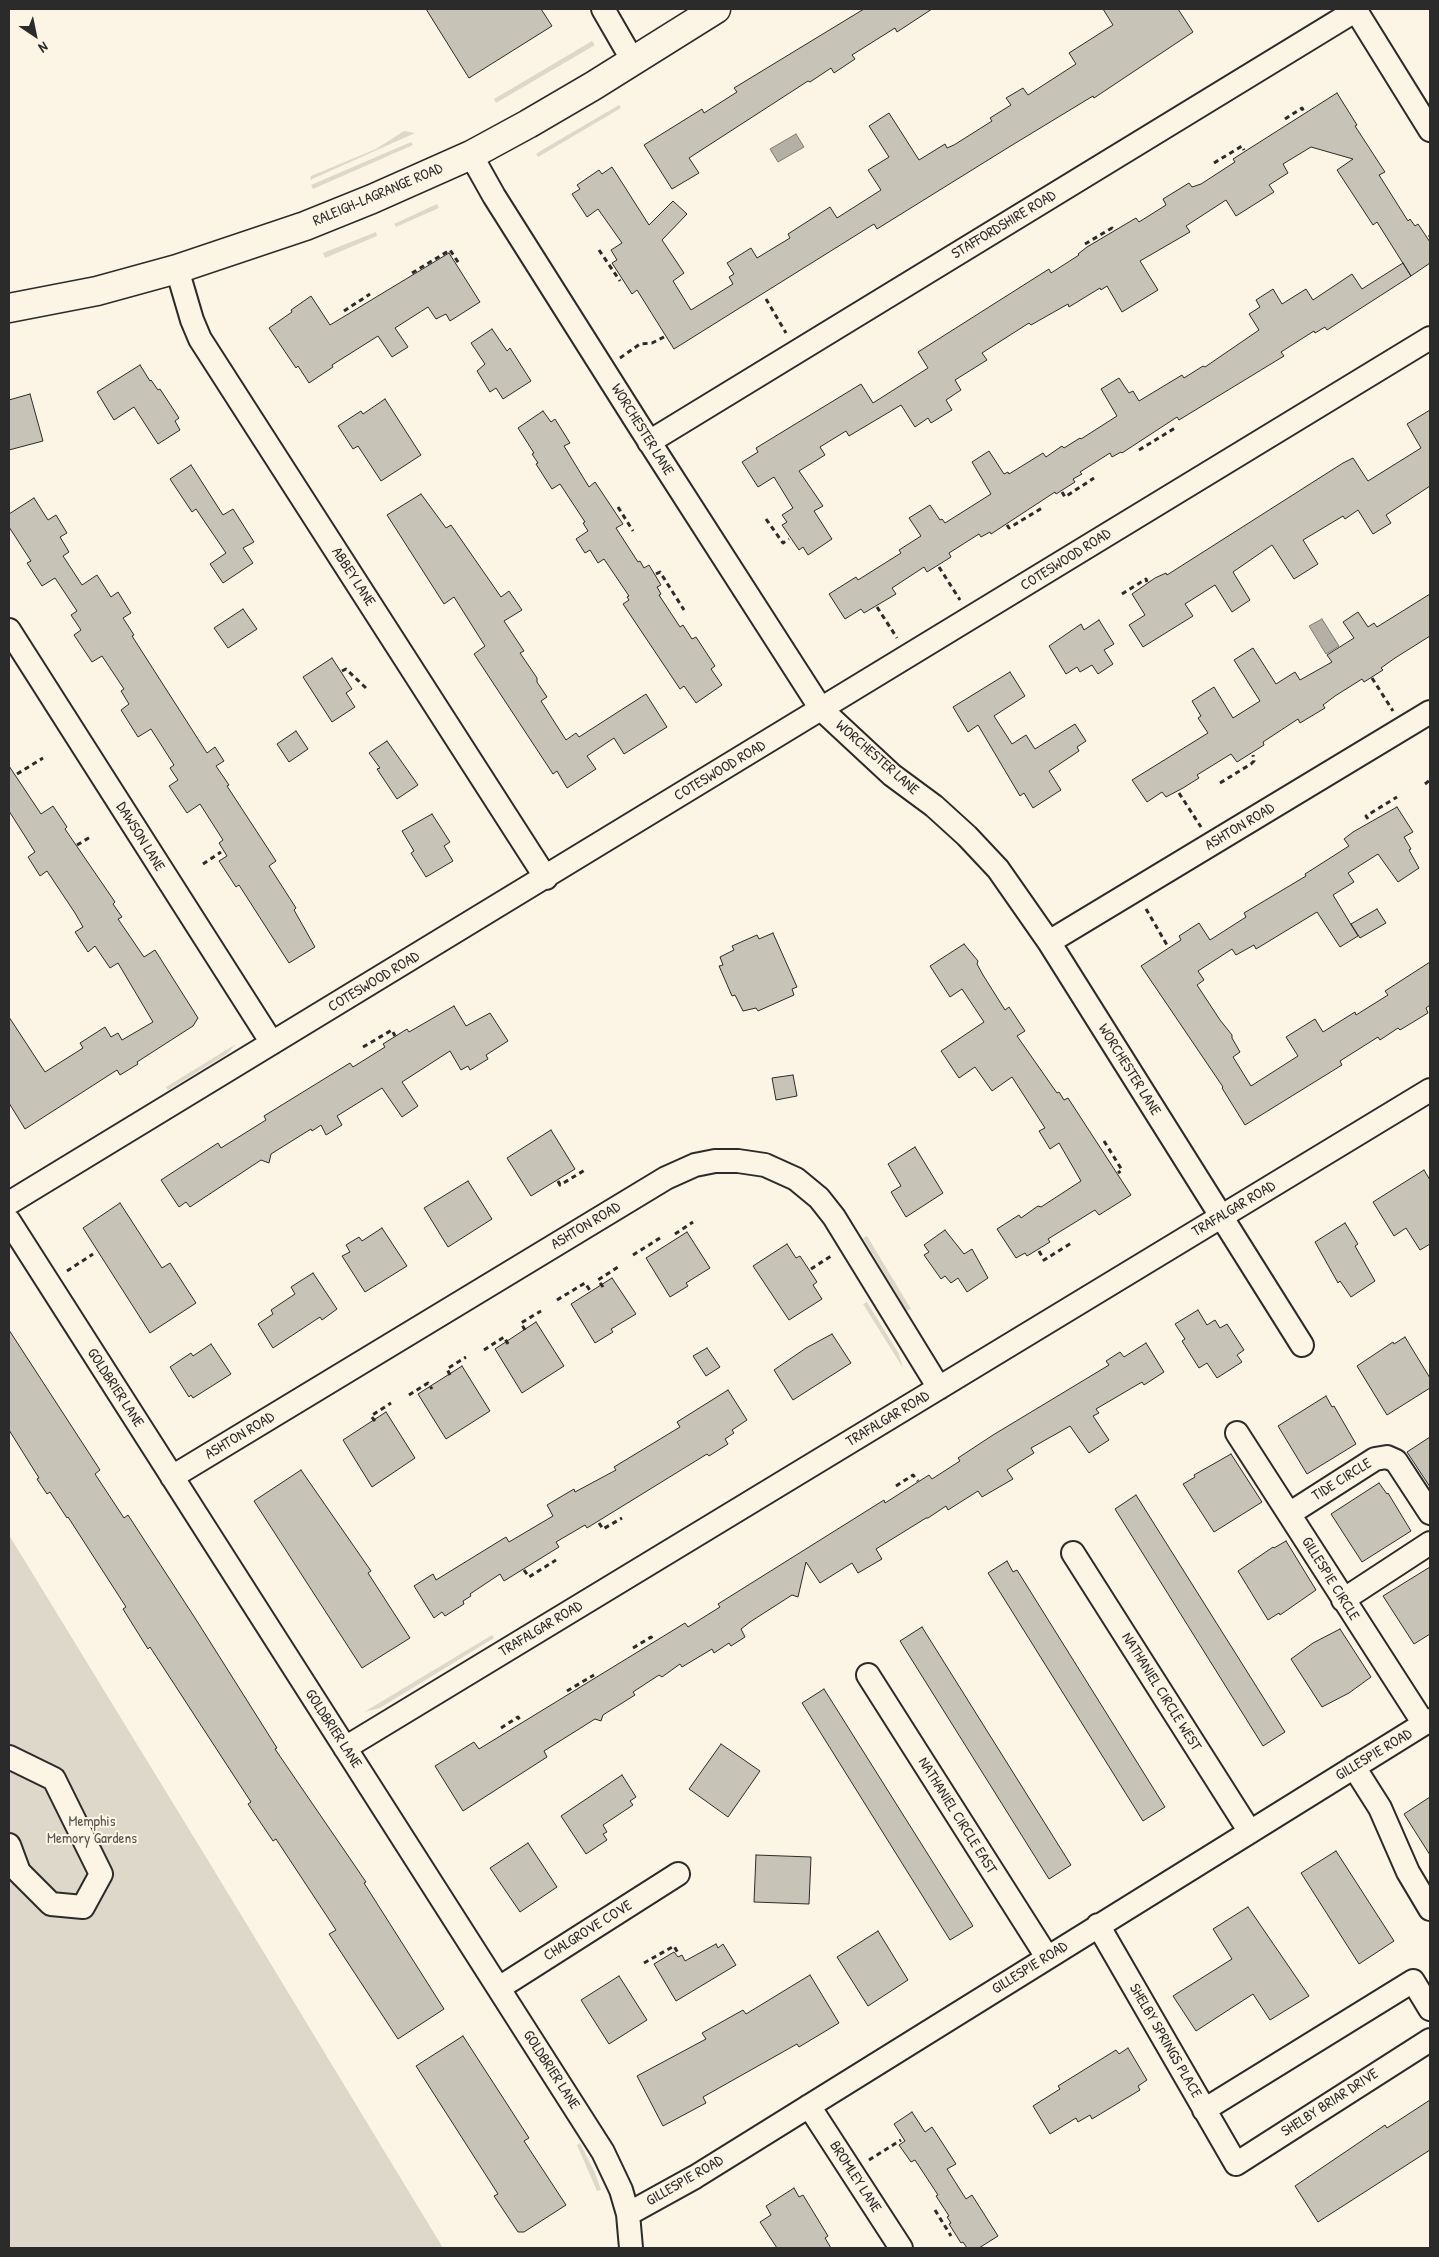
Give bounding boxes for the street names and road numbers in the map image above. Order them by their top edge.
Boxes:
street label: RALEIGH-LAGRANGE ROAD [310,160,446,230]
street label: STAFFORDSHIRE ROAD [949,187,1059,263]
street label: WORCHESTER LANE [607,381,677,479]
street label: COTESWOOD ROAD [1017,525,1115,595]
street label: ABBEY LANE [327,544,379,610]
street label: WORCHESTER LANE [832,717,922,799]
street label: COTESWOOD ROAD [671,737,769,805]
street label: DAWSON LANE [112,799,168,875]
street label: ASHTON ROAD [1202,799,1278,855]
street label: COTESWOOD ROAD [325,948,423,1016]
street label: WORCHESTER LANE [1094,1021,1164,1119]
street label: TRAFALGAR ROAD [1189,1177,1279,1241]
street label: ASHTON ROAD [548,1198,624,1254]
street label: GOLDBRIER LANE [83,1345,147,1431]
street label: TRAFALGAR ROAD [843,1387,933,1451]
street label: ASHTON ROAD [202,1408,278,1464]
street label: TIDE CIRCLE [1309,1455,1375,1505]
street label: GILLESPIE CIRCLE [1297,1534,1363,1624]
street label: TRAFALGAR ROAD [496,1597,586,1661]
street label: NATHANIEL CIRCLE WEST [1117,1630,1205,1754]
street label: GOLDBRIER LANE [301,1686,365,1772]
street label: GILLESPIE ROAD [1333,1725,1415,1785]
street label: NATHANIEL CIRCLE EAST [914,1754,1000,1878]
street label: CHALGROVE COVE [541,1897,635,1965]
street label: GILLESPIE ROAD [989,1938,1071,1998]
street label: SHELBY SPRINGS PLACE [1125,1981,1205,2101]
street label: GOLDBRIER LANE [519,2027,583,2113]
street label: SHELBY BRIAR DRIVE [1278,2065,1382,2141]
street label: BROMLEY LANE [825,2138,885,2216]
street label: GILLESPIE ROAD [643,2152,727,2210]

